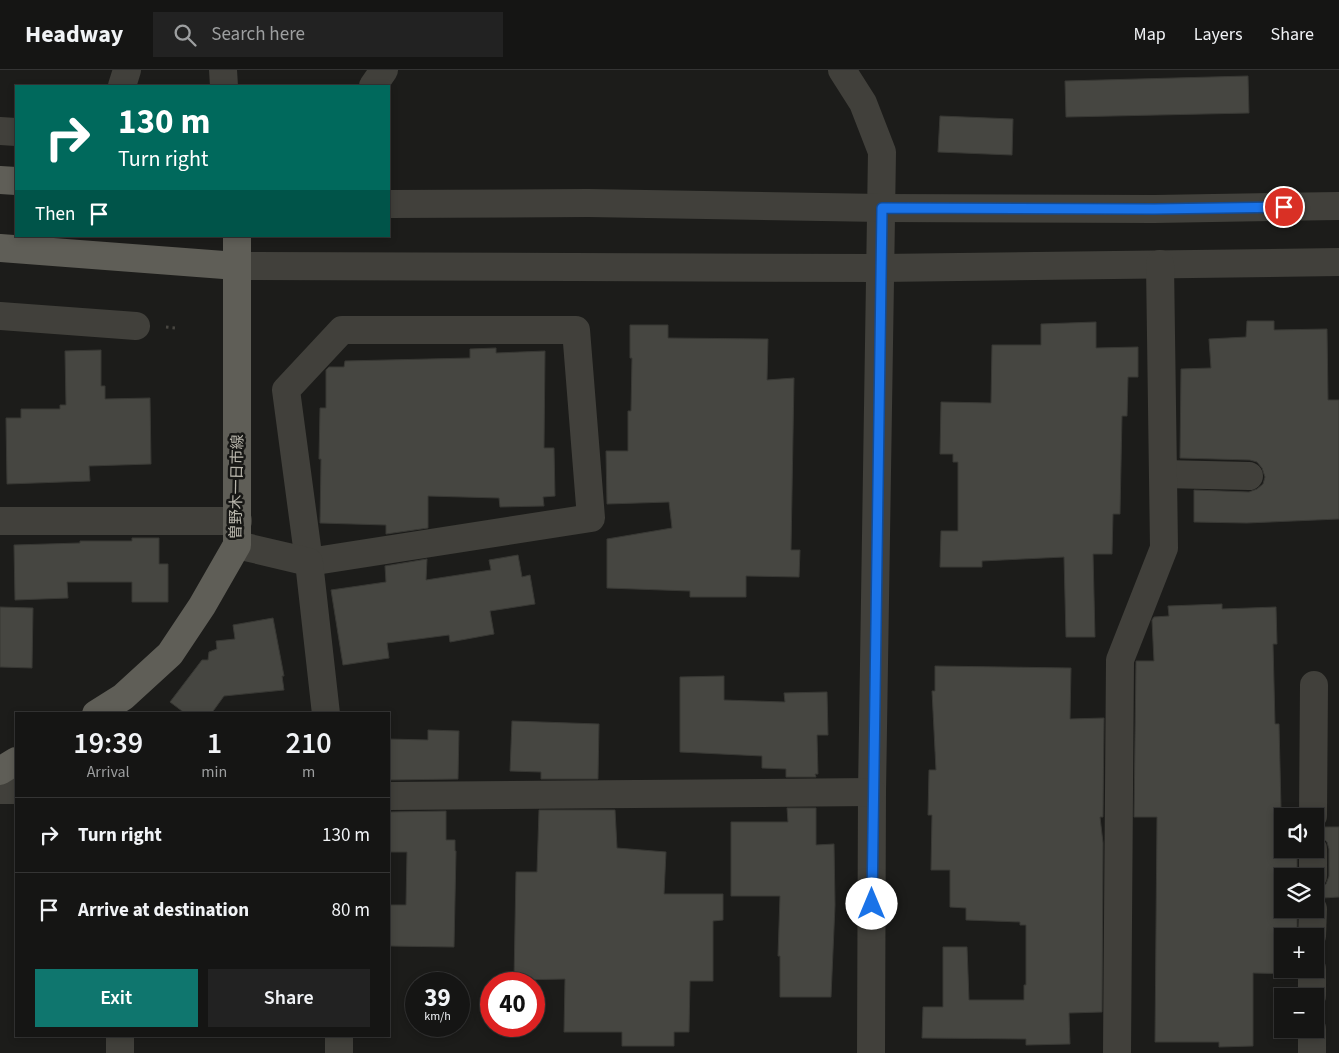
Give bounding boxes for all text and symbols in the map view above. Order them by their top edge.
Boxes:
search box [153,12,503,57]
text: Headway [25,17,123,52]
icon: search [171,21,199,49]
text: Search here [211,21,305,48]
text: Map [1134,22,1166,47]
text: Layers [1194,22,1243,47]
text: Share [1271,22,1314,47]
text: 130 m [118,97,210,147]
icon: right [35,105,100,170]
text: Turn right [118,143,208,175]
pin [1263,186,1305,228]
icon: arrive [1270,193,1298,221]
icon: arrive [85,200,113,228]
text: Then [35,201,75,228]
street label: 曽野木一日市線 [226,434,248,540]
text: 19:39 [73,722,143,765]
text: 1 [207,722,222,765]
text: 210 [286,722,332,765]
text: Arrival [87,761,130,783]
text: min [201,761,227,783]
text: m [302,761,315,783]
map controls [1274,808,1324,1038]
button: sound [1274,808,1324,858]
icon: right [35,821,63,849]
text: Turn right [78,822,162,849]
text: 130 m [322,822,370,849]
button: layers [1274,868,1324,918]
position arrow [845,877,897,929]
icon: arrive [35,896,63,924]
text: Arrive at destination [78,897,249,924]
text: 80 m [332,897,370,924]
button: + [1274,928,1324,978]
button: Exit [35,969,198,1027]
button: Share [208,969,370,1027]
speed limit sign: 40 [480,972,545,1037]
text: 39 [424,980,451,1016]
button: − [1274,988,1324,1038]
text: km/h [424,1008,451,1025]

